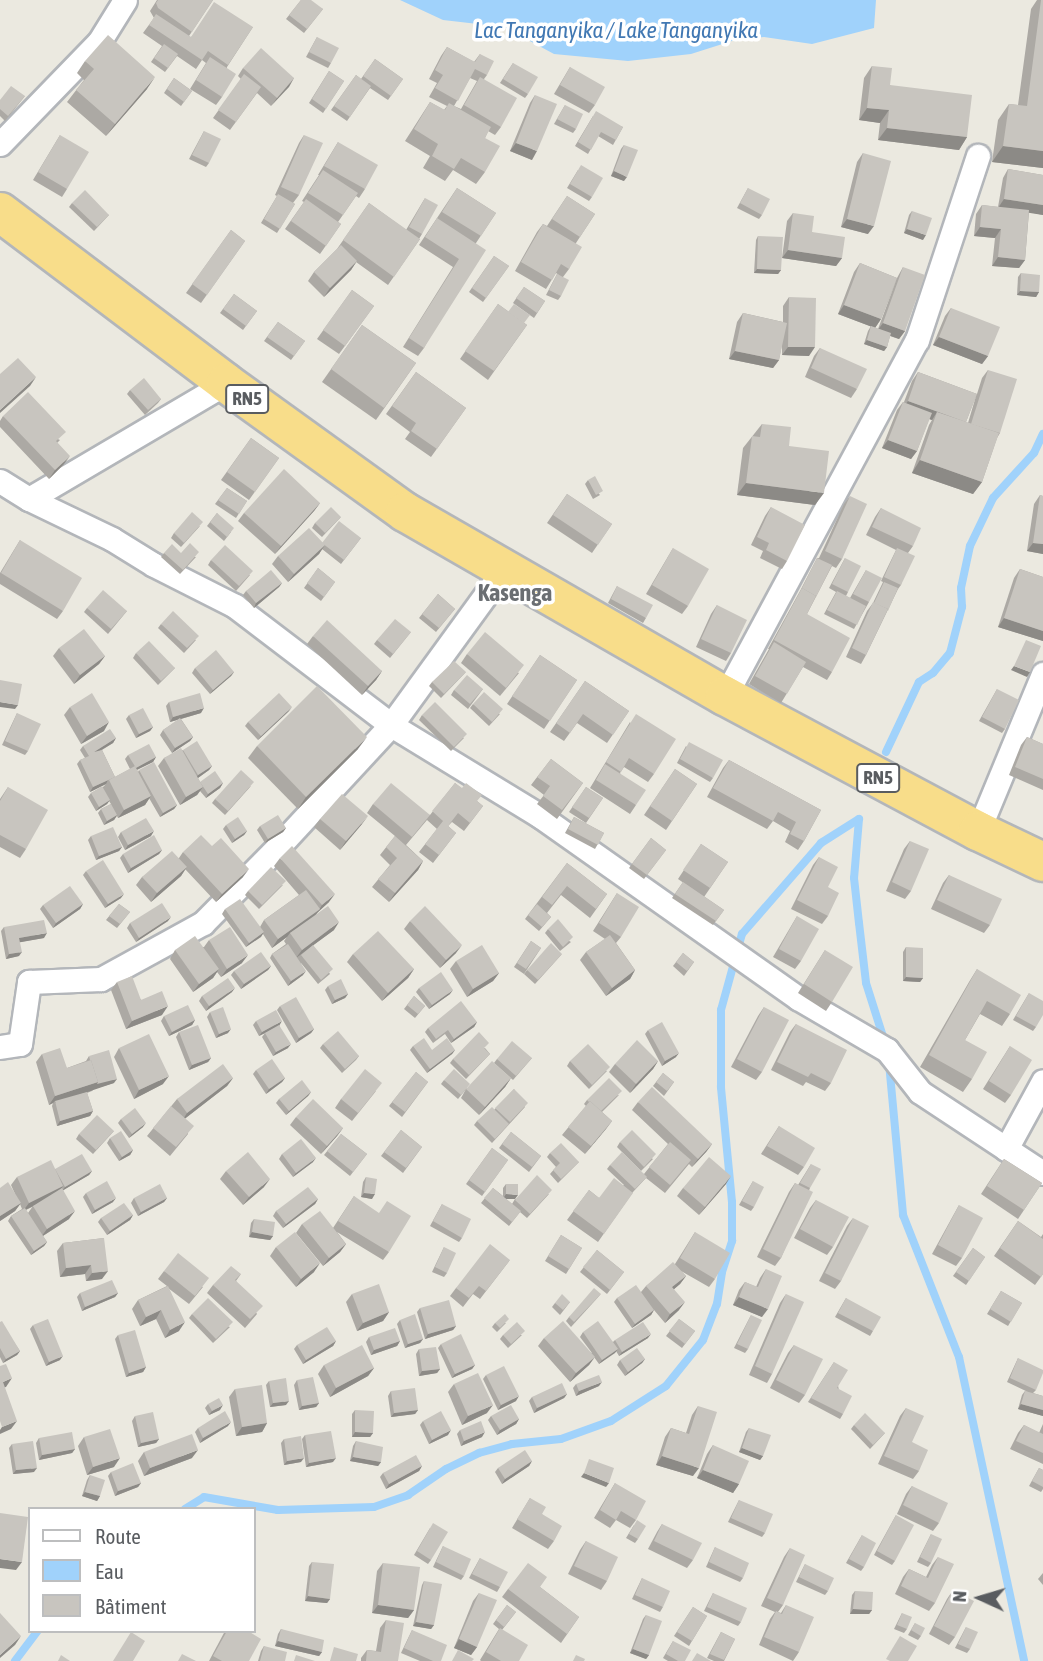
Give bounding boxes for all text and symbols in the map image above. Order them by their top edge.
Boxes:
water label: Lac Tanganyika / Lake Tanganyika [474,16,758,44]
road number: RN5 [224,384,270,414]
district label: Kasenga [478,579,552,607]
road number: RN5 [855,762,901,793]
legend [28,1507,256,1633]
text: Route [95,1524,141,1548]
text: Eau [95,1559,124,1583]
north arrow [945,1563,1015,1633]
text: N [948,1590,970,1603]
text: Bâtiment [95,1594,166,1618]

